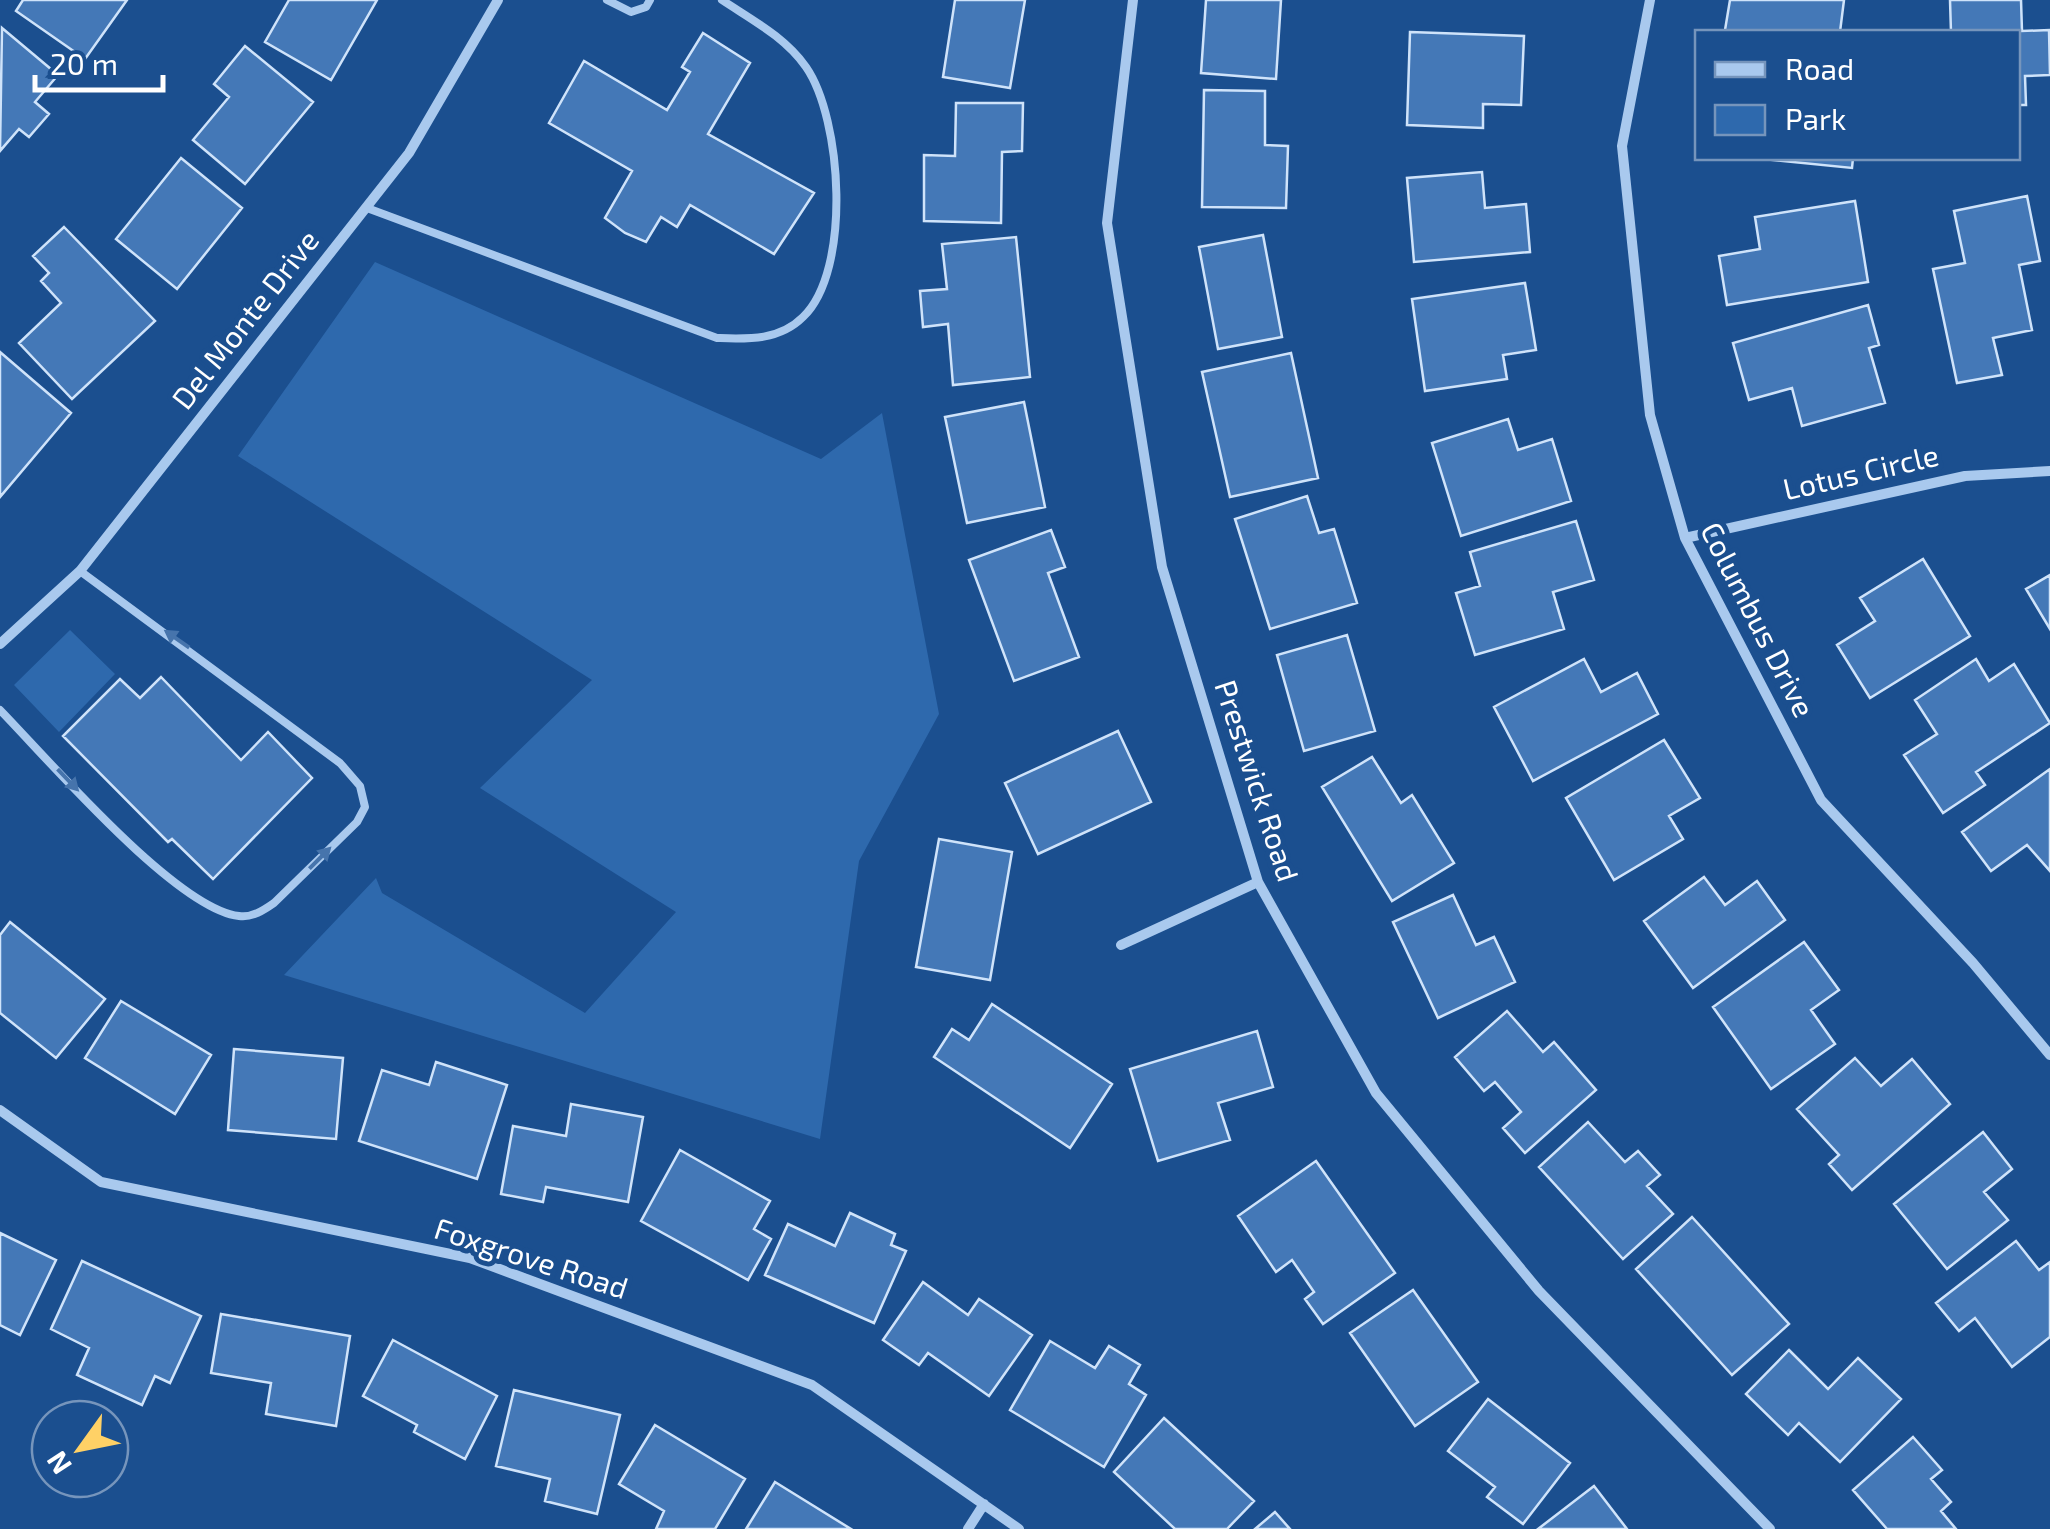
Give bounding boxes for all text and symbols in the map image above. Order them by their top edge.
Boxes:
scale bar [35,30,162,92]
legend [1695,30,2020,160]
text: 20 m [50,45,118,81]
text: Road [1785,50,1854,86]
text: Park [1785,100,1846,136]
street label: Del Monte Drive [163,222,325,415]
street label: Lotus Circle [1779,436,1942,506]
street label: Columbus Drive [1694,516,1823,723]
one-way arrow [164,630,190,650]
street label: Prestwick Road [1208,675,1307,886]
one-way arrow [56,768,79,792]
one-way arrow [308,846,332,870]
street label: Foxgrove Road [430,1209,633,1305]
north arrow [30,1399,130,1499]
text: N [38,1445,78,1481]

